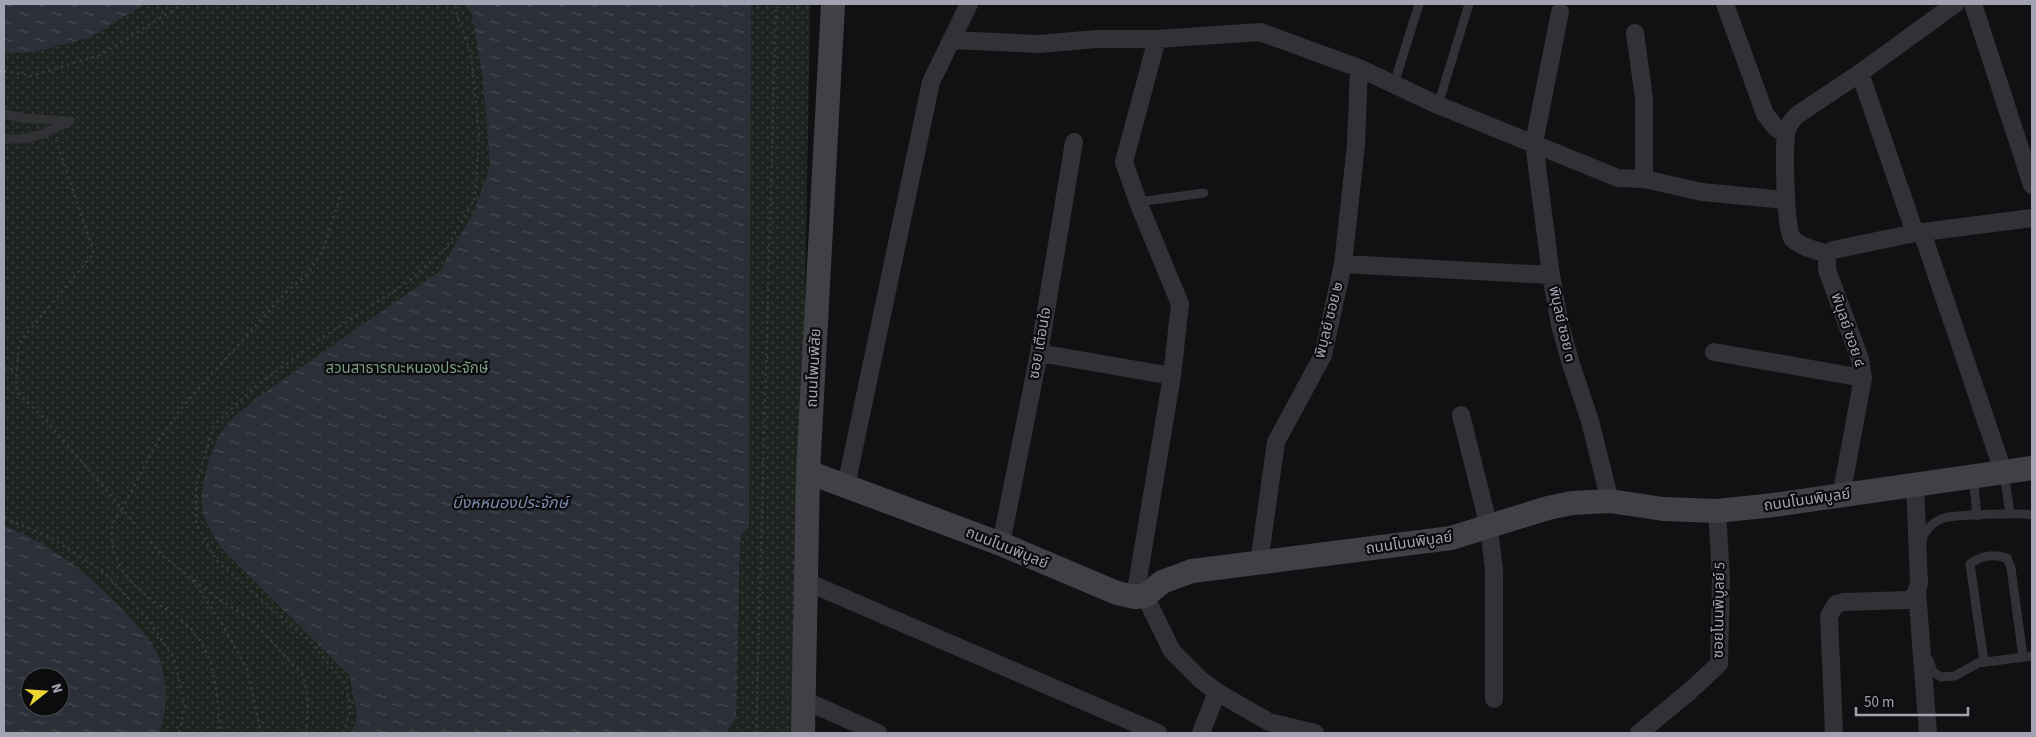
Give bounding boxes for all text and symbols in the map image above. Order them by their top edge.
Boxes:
street label: พิบุลย์ ซอย ๒ [1309,280,1349,360]
street label: พิบุลย์ ซอย ๓ [1543,284,1581,364]
street label: พิบุลย์ ซอย ๔ [1826,290,1870,370]
street label: ซอย เตือนใจ [1023,306,1057,380]
street label: ถนนโพนพิสัย [801,328,827,408]
park label: สวนสาธารณะหนองประจักษ์ [326,358,489,379]
street label: ถนนโนนพิบูลย์ [1762,484,1852,516]
water label: บึงหหนองประจักษ์ [452,492,571,514]
street label: ถนนโนนพิบูลย์ [963,522,1052,574]
street label: ถนนโนนพิบูลย์ [1364,527,1454,559]
street label: ซอยโนนพิบูลย์ 5 [1708,562,1730,658]
north arrow [20,667,70,717]
text: N [46,681,67,696]
scale bar [1856,684,1968,716]
text: 50 m [1864,692,1894,713]

